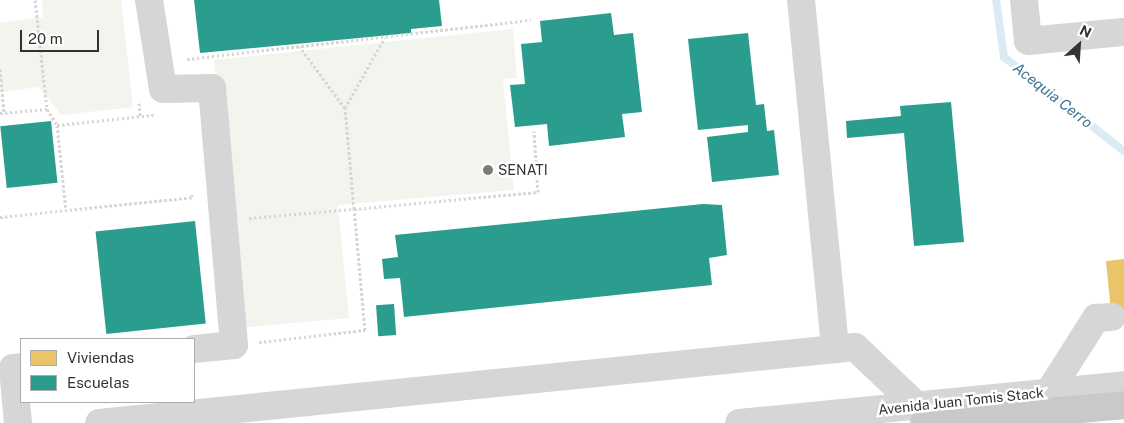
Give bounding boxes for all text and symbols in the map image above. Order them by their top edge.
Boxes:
scale bar [22,20,101,52]
north arrow [1054,20,1104,70]
text: N [1077,22,1094,41]
text: 20 m [28,30,63,47]
water label: Acequia Cerro [1010,58,1096,132]
place label: SENATI [498,162,548,178]
marker: SENATI [482,164,494,176]
legend [20,338,195,403]
text: Viviendas [67,349,134,366]
text: Escuelas [67,374,129,391]
street label: Avenida Juan Tomis Stack [877,384,1045,418]

